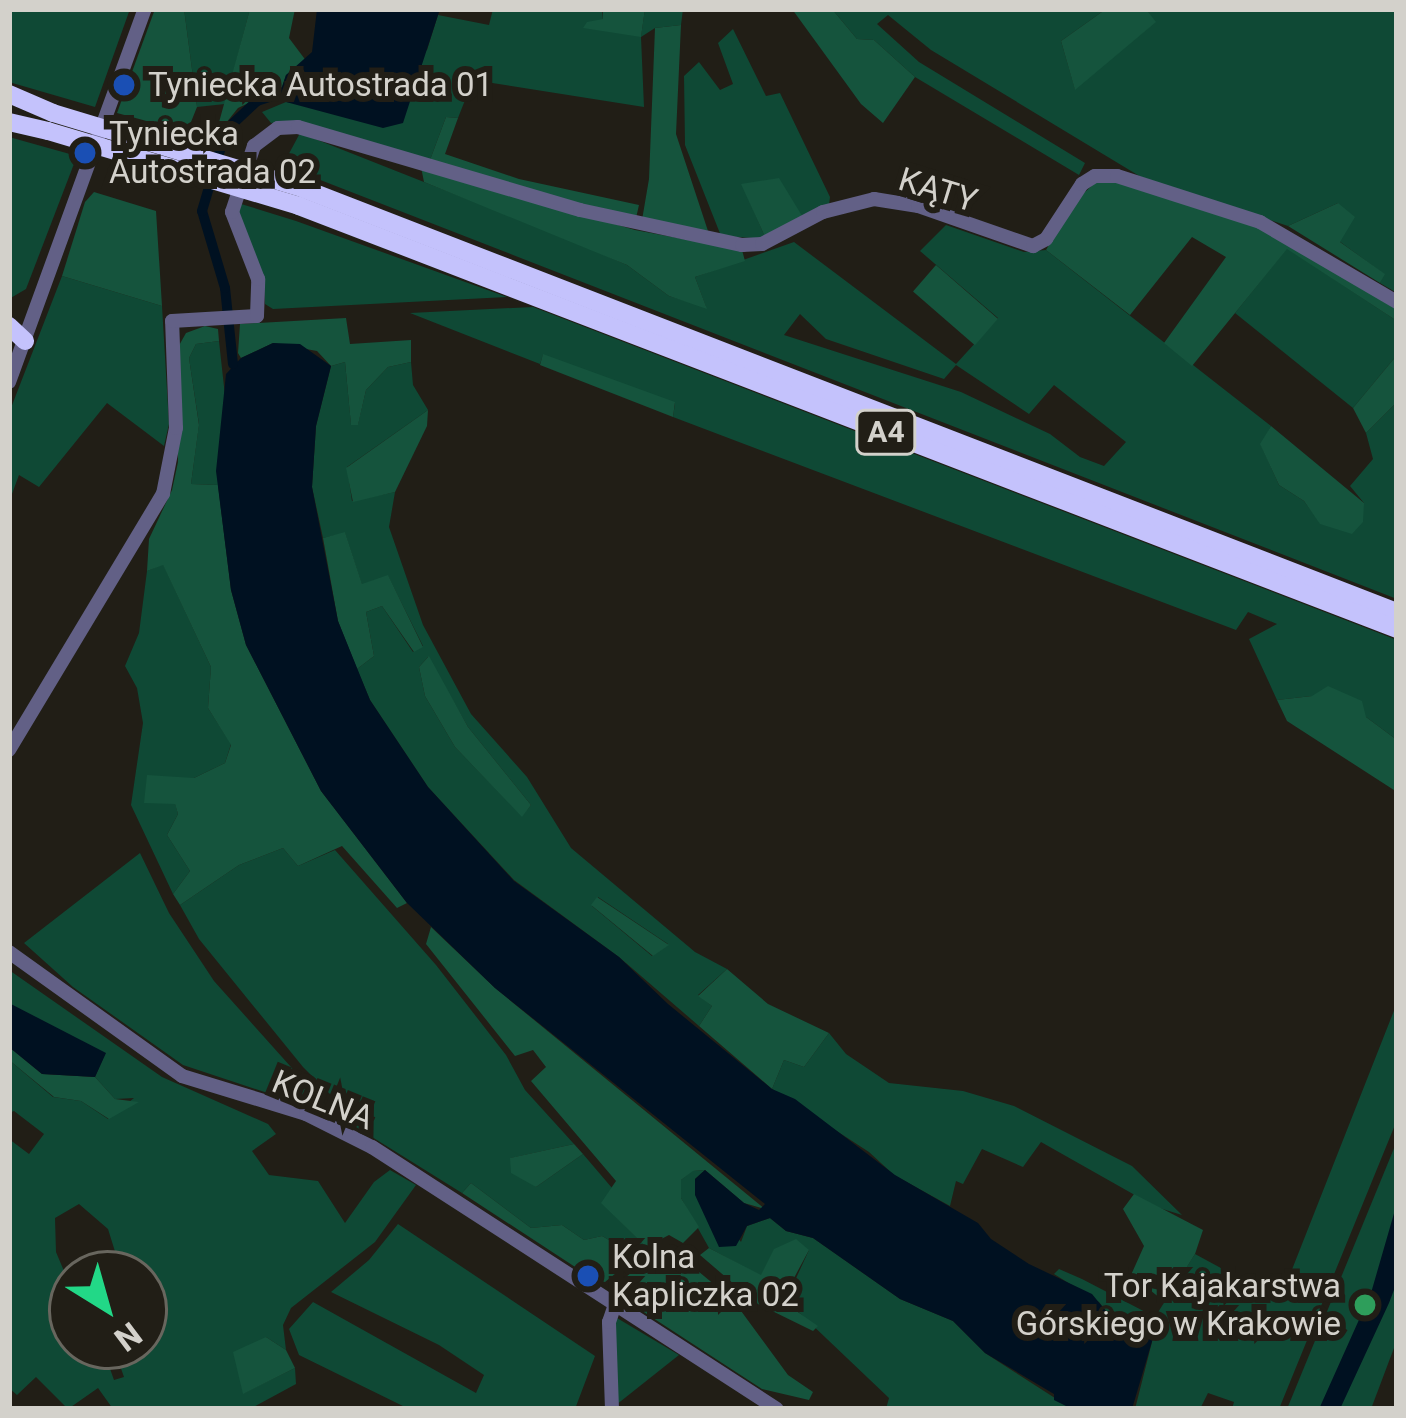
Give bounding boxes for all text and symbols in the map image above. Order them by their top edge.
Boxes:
place label: Tyniecka Autostrada 01 [148,65,493,105]
marker: Tyniecka Autostrada 01 [111,72,137,98]
place label: Tyniecka Autostrada 02 [109,114,316,192]
marker: Tyniecka Autostrada 02 [72,140,98,166]
street label: KĄTY [894,159,982,221]
road number: A4 [853,408,919,456]
street label: KOLNA [266,1062,380,1138]
place label: Kolna Kapliczka 02 [612,1237,799,1315]
north arrow [48,1250,168,1370]
marker: Kolna Kapliczka 02 [575,1263,601,1289]
place label: Tor Kajakarstwa Górskiego w Krakowie [1016,1266,1341,1344]
marker: Tor Kajakarstwa Górskiego w Krakowie [1352,1292,1378,1318]
text: N [107,1314,149,1359]

